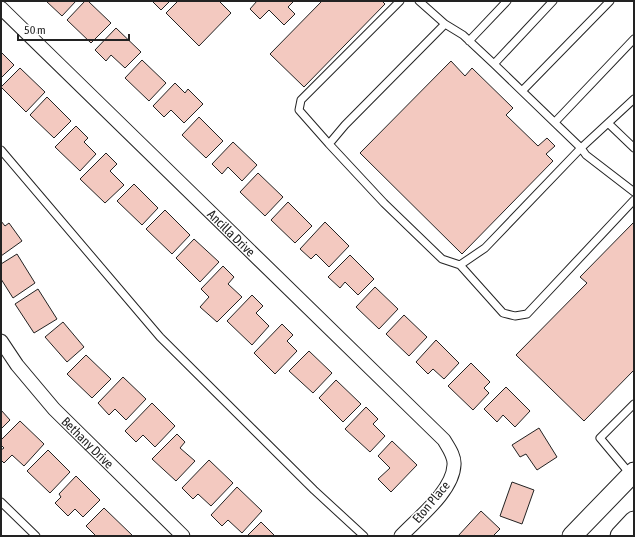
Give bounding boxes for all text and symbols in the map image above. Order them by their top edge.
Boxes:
scale bar [18,16,129,42]
text: 50 m [24,23,46,37]
street label: Ancilla Drive [205,206,258,259]
street label: Bethany Drive [59,414,117,471]
street label: Eton Place [409,478,453,526]

